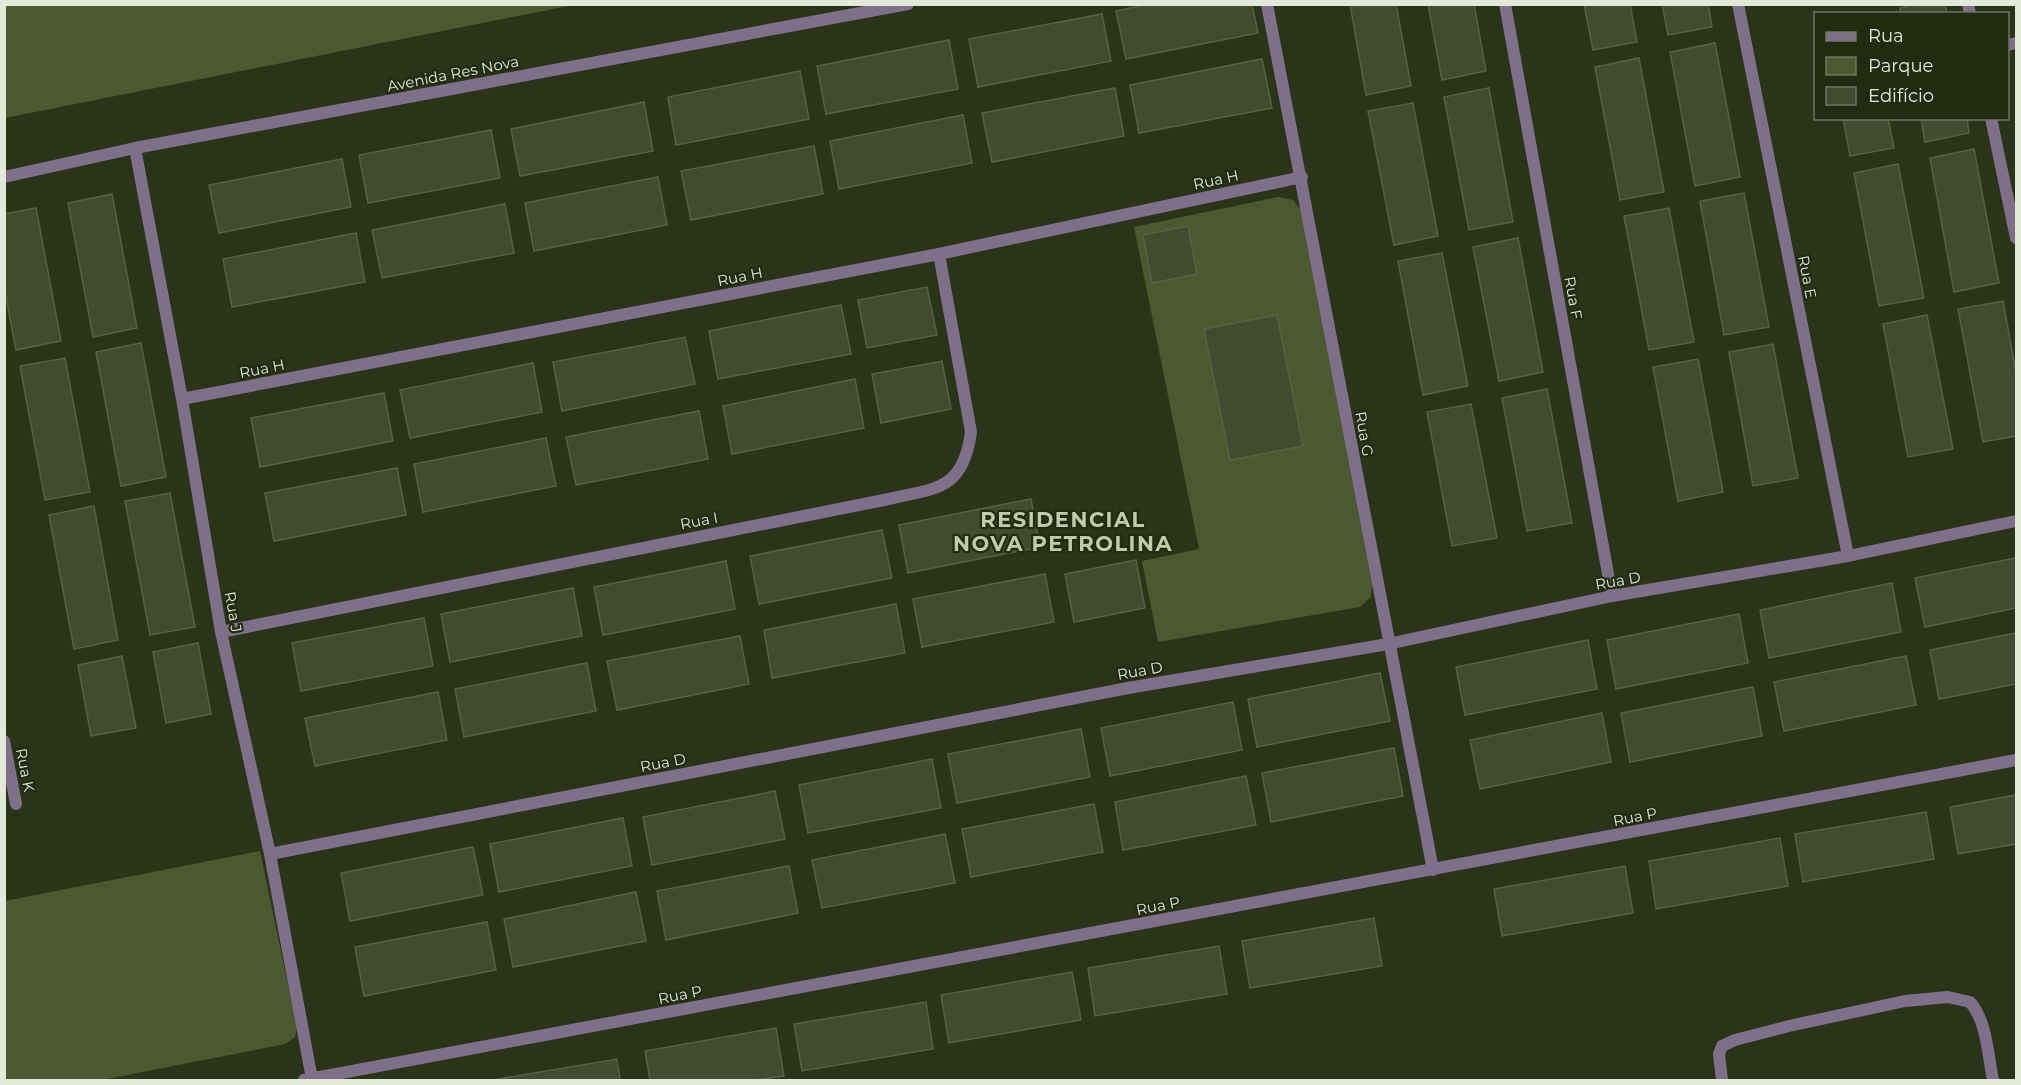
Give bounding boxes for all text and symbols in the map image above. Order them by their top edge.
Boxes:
legend [1814,12,2009,120]
text: Rua [1868,25,1904,47]
street label: Avenida Res Nova [385,51,520,96]
text: Parque [1868,55,1934,77]
text: Edifício [1868,85,1934,107]
street label: Rua H [1191,165,1240,194]
street label: Rua E [1794,254,1821,300]
street label: Rua H [716,263,764,290]
street label: Rua F [1560,275,1587,321]
street label: Rua H [238,355,286,382]
street label: Rua G [1351,410,1378,458]
district label: RESIDENCIAL NOVA PETROLINA [953,507,1173,556]
street label: Rua I [678,508,719,533]
street label: Rua D [1594,567,1642,594]
street label: Rua J [221,590,246,634]
street label: Rua D [1116,657,1164,684]
street label: Rua K [12,746,39,794]
street label: Rua D [638,749,687,776]
street label: Rua P [1611,803,1659,830]
street label: Rua P [1134,892,1182,919]
street label: Rua P [656,981,704,1008]

